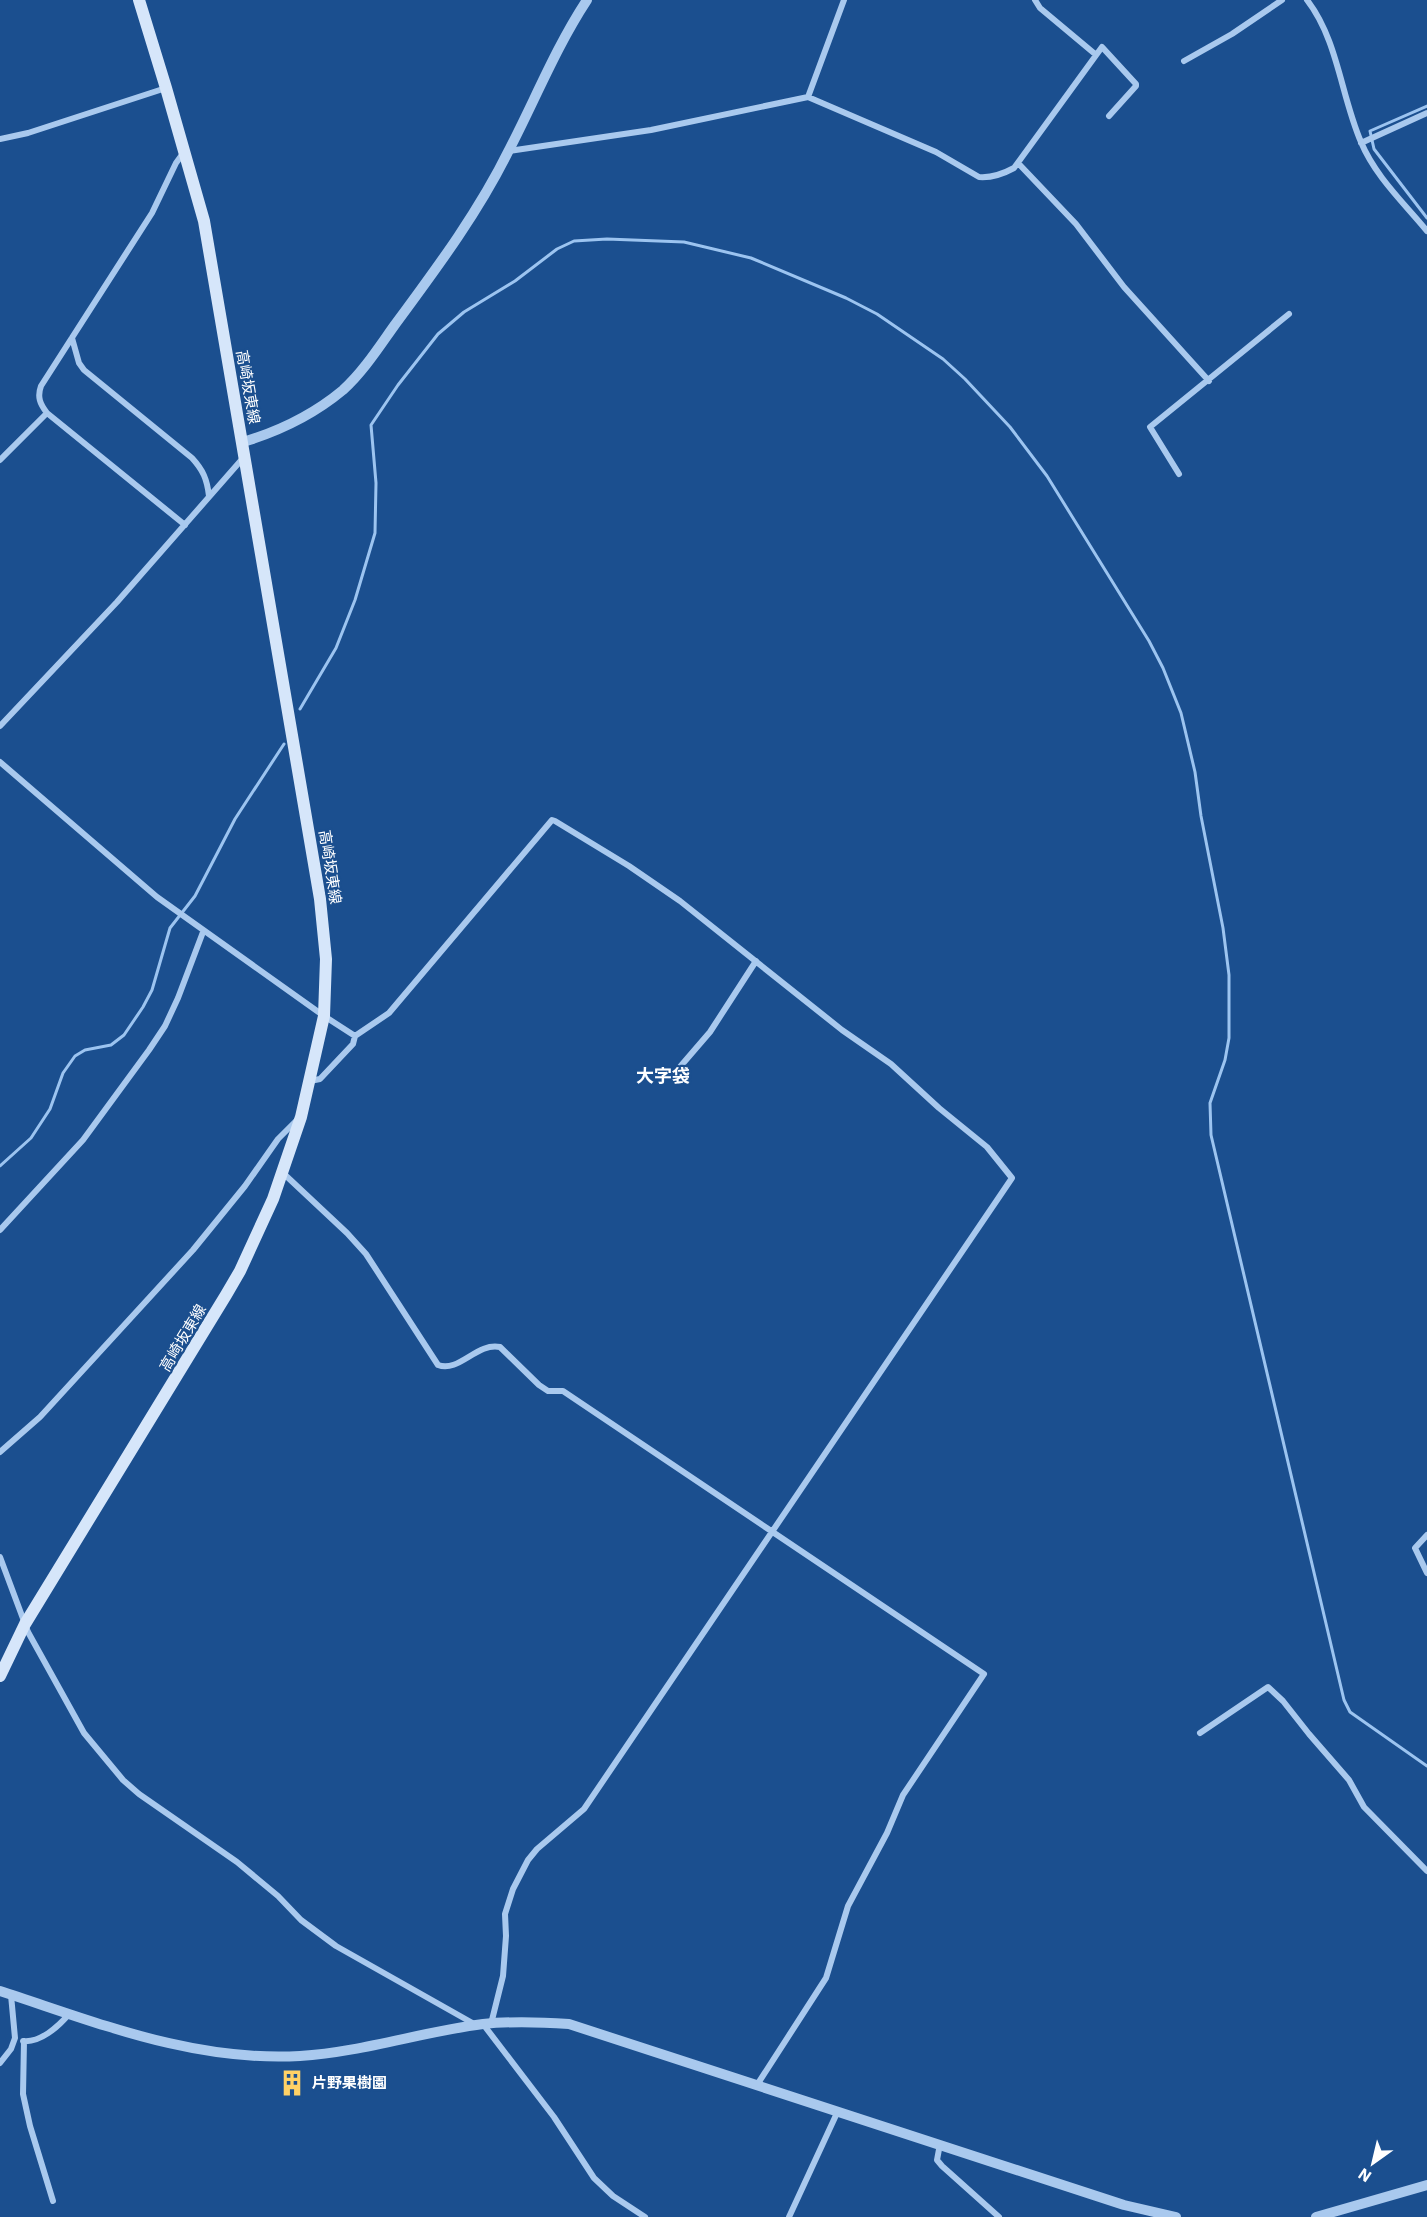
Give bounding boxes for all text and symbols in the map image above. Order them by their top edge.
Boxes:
street label: 高崎坂東線 [233,348,264,426]
street label: 高崎坂東線 [315,828,346,905]
district label: 大字袋 [636,1064,690,1087]
street label: 高崎坂東線 [155,1301,210,1375]
building icon: 片野果樹園 [277,2068,307,2098]
place label: 片野果樹園 [312,2073,387,2092]
north arrow [1343,2133,1403,2193]
text: N [1354,2164,1375,2187]

